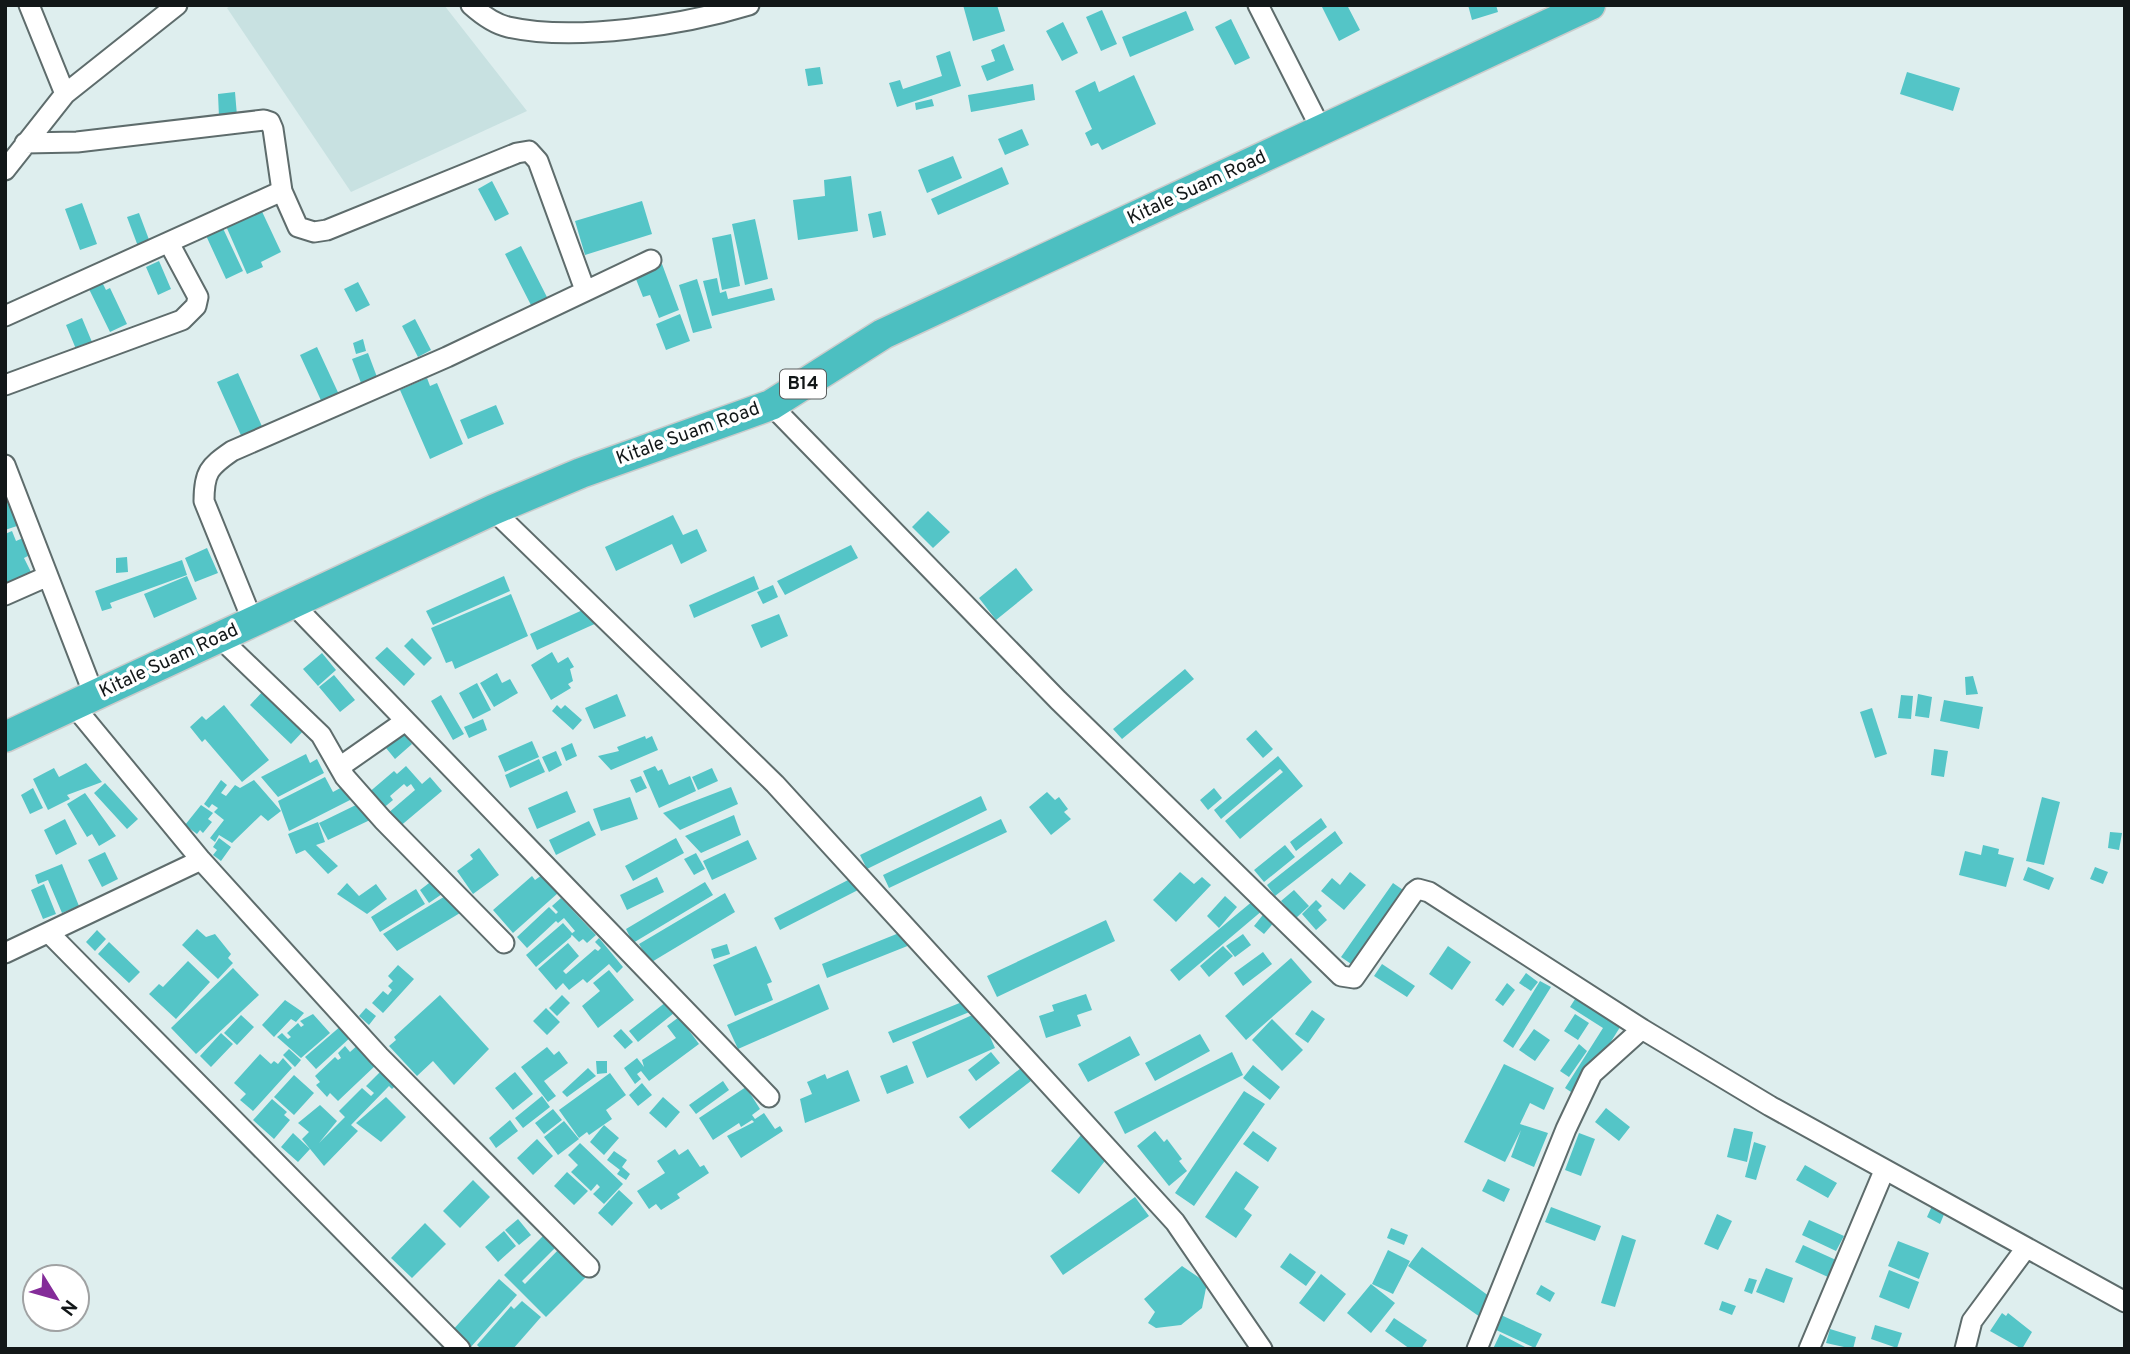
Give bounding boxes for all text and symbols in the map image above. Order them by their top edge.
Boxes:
street label: Kitale Suam Road [1123,145,1271,231]
road number: B14 [780,370,826,398]
street label: Kitale Suam Road [613,397,763,471]
street label: Kitale Suam Road [95,618,243,704]
north arrow [21,1263,91,1333]
text: N [54,1294,82,1320]

